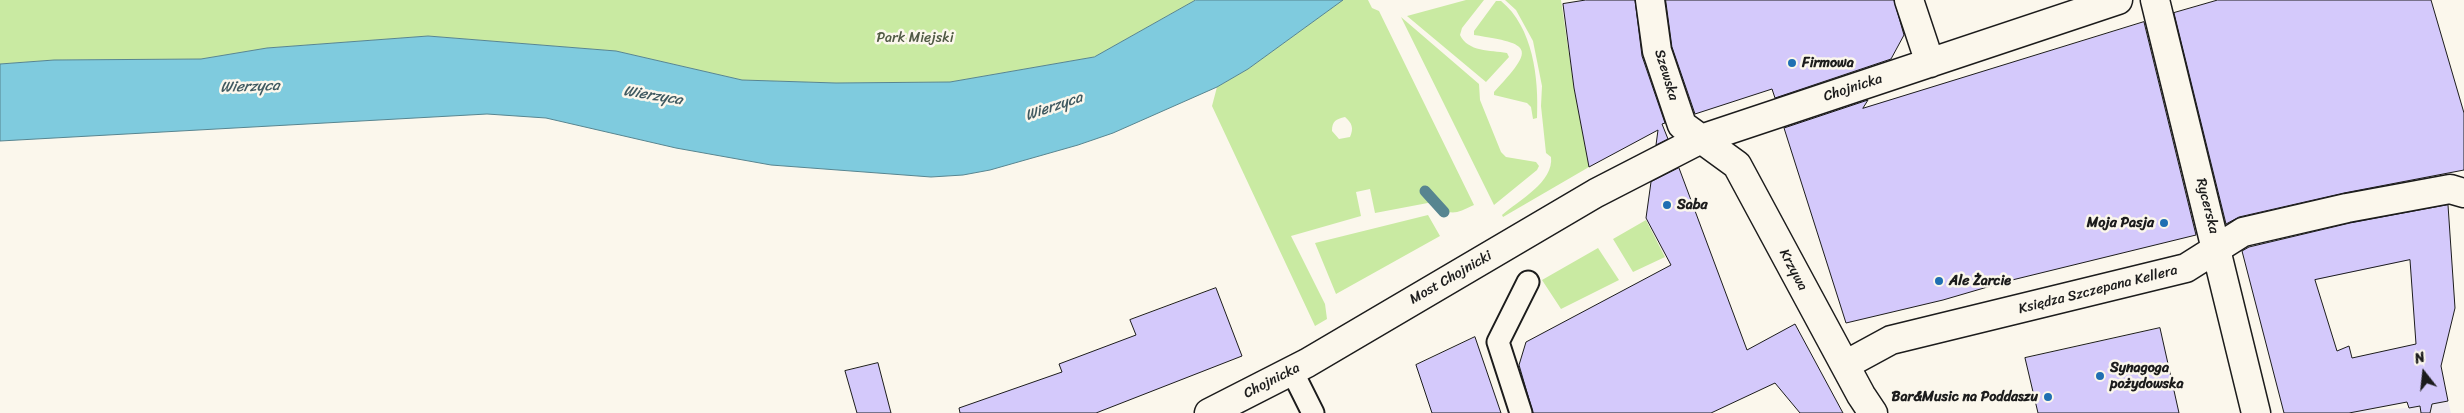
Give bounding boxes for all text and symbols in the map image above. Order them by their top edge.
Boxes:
park label: Park Miejski [876,30,954,46]
street label: Szewska [1650,47,1682,103]
place label: Firmowa [1802,55,1854,71]
marker: Firmowa [1786,57,1798,69]
street label: Chojnicka [1822,71,1884,105]
water label: Wierzyca [220,77,280,97]
water label: Wierzyca [622,82,684,110]
water label: Wierzyca [1023,89,1085,125]
street label: Rycerska [2192,177,2222,235]
place label: Saba [1677,197,1708,213]
marker: Saba [1661,199,1673,211]
place label: Moja Pasja [2087,215,2154,231]
marker: Moja Pasja [2158,217,2170,229]
street label: Krzywa [1775,246,1811,294]
street label: Most Chojnicki [1407,248,1495,308]
street label: Księdza Szczepana Kellera [2017,262,2179,318]
place label: Ale Żarcie [1949,273,2011,289]
marker: Ale Żarcie [1933,275,1945,287]
text: N [2412,345,2428,371]
north arrow [2399,348,2449,398]
street label: Chojnicka [1241,360,1303,402]
place label: Synagoga pożydowska [2110,360,2183,392]
marker: Synagoga pożydowska [2094,370,2106,382]
place label: Bar&Music na Poddaszu [1892,389,2038,405]
marker: Bar&Music na Poddaszu [2042,391,2054,403]

